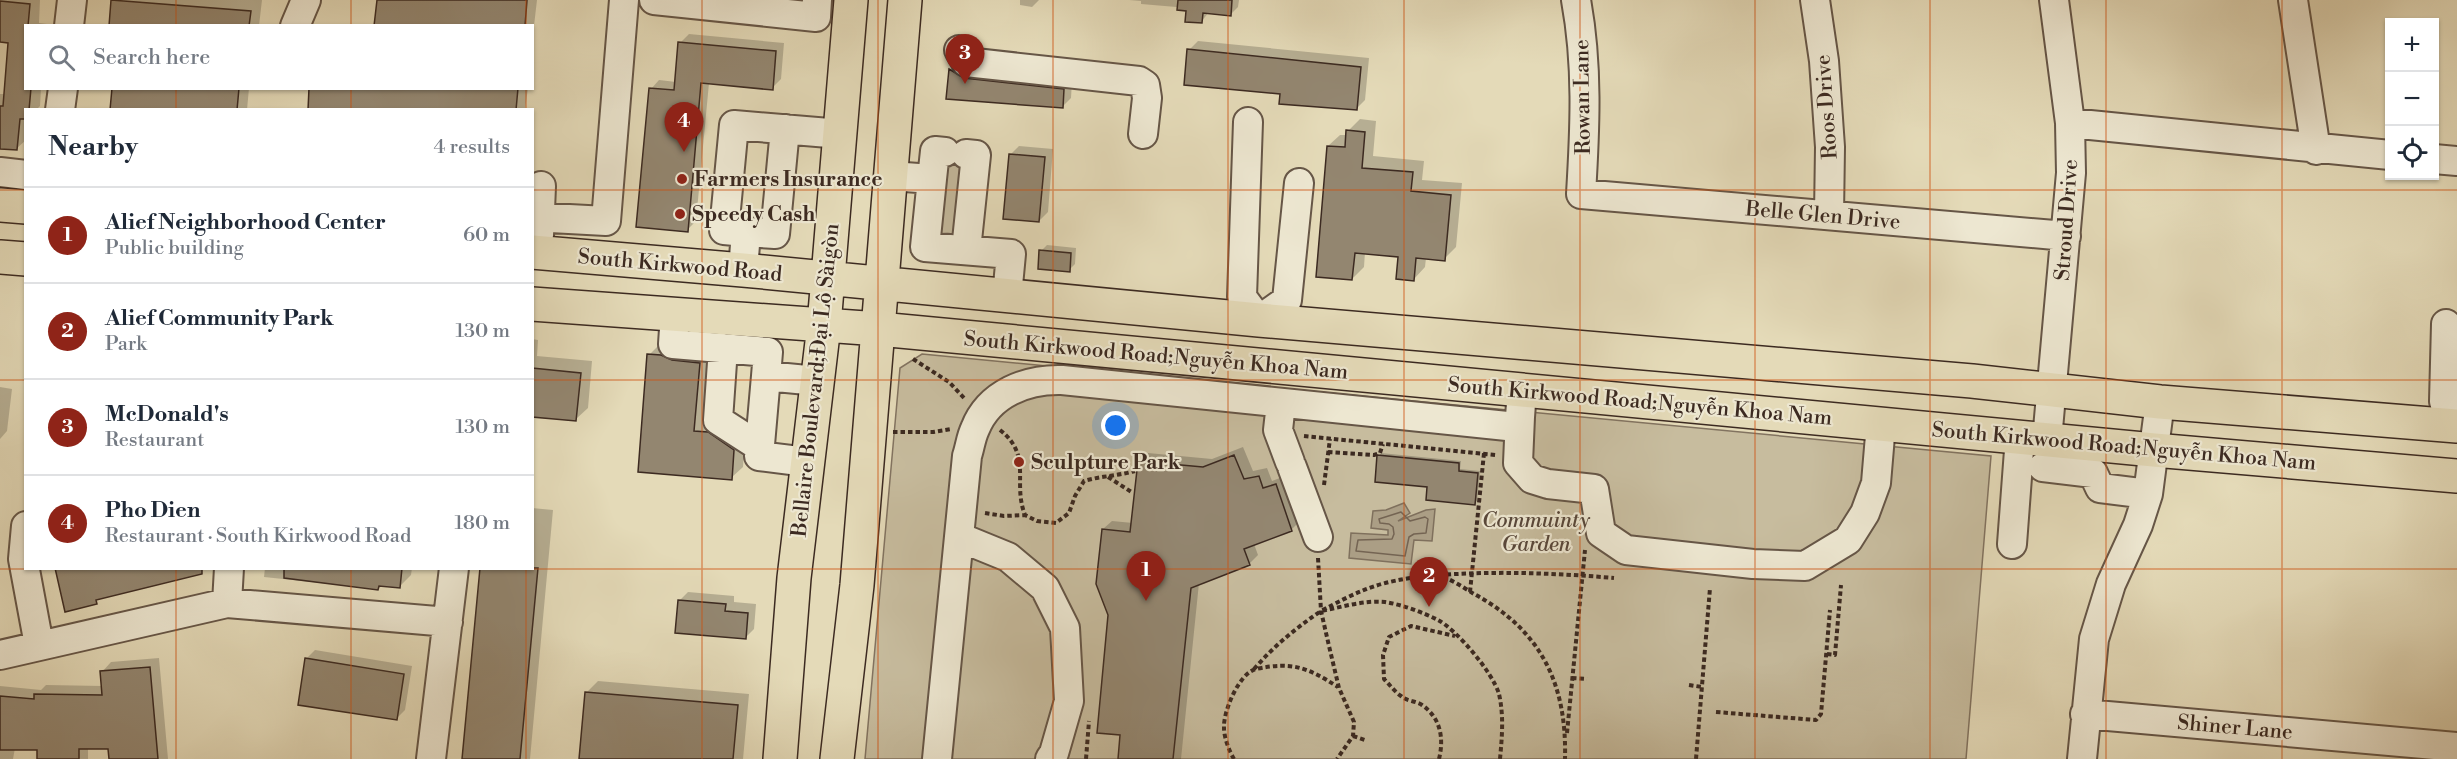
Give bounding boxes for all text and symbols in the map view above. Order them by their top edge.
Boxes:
map controls [2385,18,2439,180]
button: + [2385,18,2439,72]
search box [24,24,534,90]
pin: 3 [946,34,984,84]
street label: Rowan Lane [1569,39,1597,155]
icon: search [45,41,78,74]
text: Search here [93,44,210,71]
street label: Roos Drive [1810,54,1844,160]
button: − [2385,72,2439,126]
pin: 4 [664,102,704,152]
button: locate [2385,126,2439,180]
text: Nearby [48,131,138,163]
text: 4 results [433,135,510,160]
street label: Stroud Drive [2050,158,2084,282]
place label: Farmers Insurance [694,167,882,193]
marker: Farmers Insurance [675,172,689,186]
street label: Belle Glen Drive [1743,196,1901,236]
place label: Speedy Cash [692,202,815,228]
marker: Speedy Cash [673,207,687,221]
text: Alief Neighborhood Center [105,209,386,236]
street label: Bellaire Boulevard;Đại Lộ Sàigòn [786,222,845,539]
text: 1 [63,223,72,248]
text: 60 m [463,223,510,248]
text: Public building [105,236,244,261]
street label: South Kirkwood Road [577,244,783,288]
text: Alief Community Park [105,305,334,332]
text: 2 [61,319,74,344]
text: 130 m [455,319,510,344]
street label: South Kirkwood Road;Nguyễn Khoa Nam [963,326,1349,386]
text: Park [105,332,147,357]
street label: South Kirkwood Road;Nguyễn Khoa Nam [1447,372,1833,432]
text: McDonald's [105,401,229,428]
your location [1101,411,1130,440]
text: 3 [61,415,74,440]
text: 130 m [455,415,510,440]
street label: South Kirkwood Road;Nguyễn Khoa Nam [1931,417,2317,477]
text: Restaurant [105,428,204,453]
place label: Sculpture Park [1031,450,1182,476]
marker: Sculpture Park [1012,455,1026,469]
text: Pho Dien [105,497,200,524]
park label: Commuinty Garden [1482,508,1591,558]
text: 4 [61,511,74,536]
text: 180 m [455,511,510,536]
text: Restaurant · South Kirkwood Road [105,524,411,549]
pin: 1 [1126,552,1166,601]
pin: 2 [1410,558,1448,607]
street label: Shiner Lane [2176,710,2294,746]

